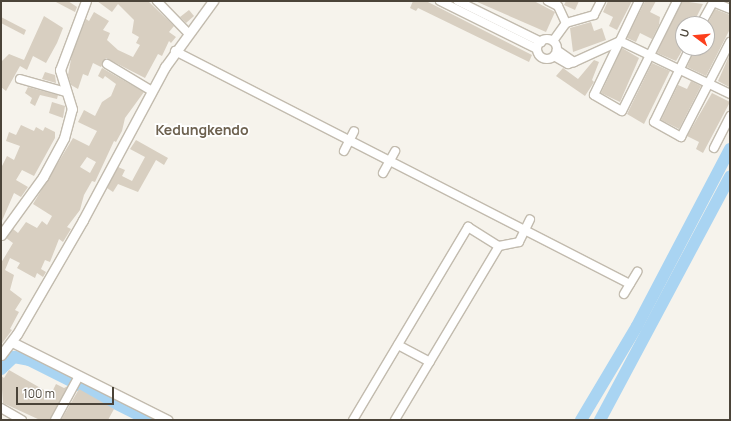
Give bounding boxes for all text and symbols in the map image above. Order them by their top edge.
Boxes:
north arrow [675,16,715,56]
text: U [676,27,692,39]
district label: Kedungkendo [155,122,249,138]
scale bar [18,379,116,405]
text: 100 m [23,385,55,402]

